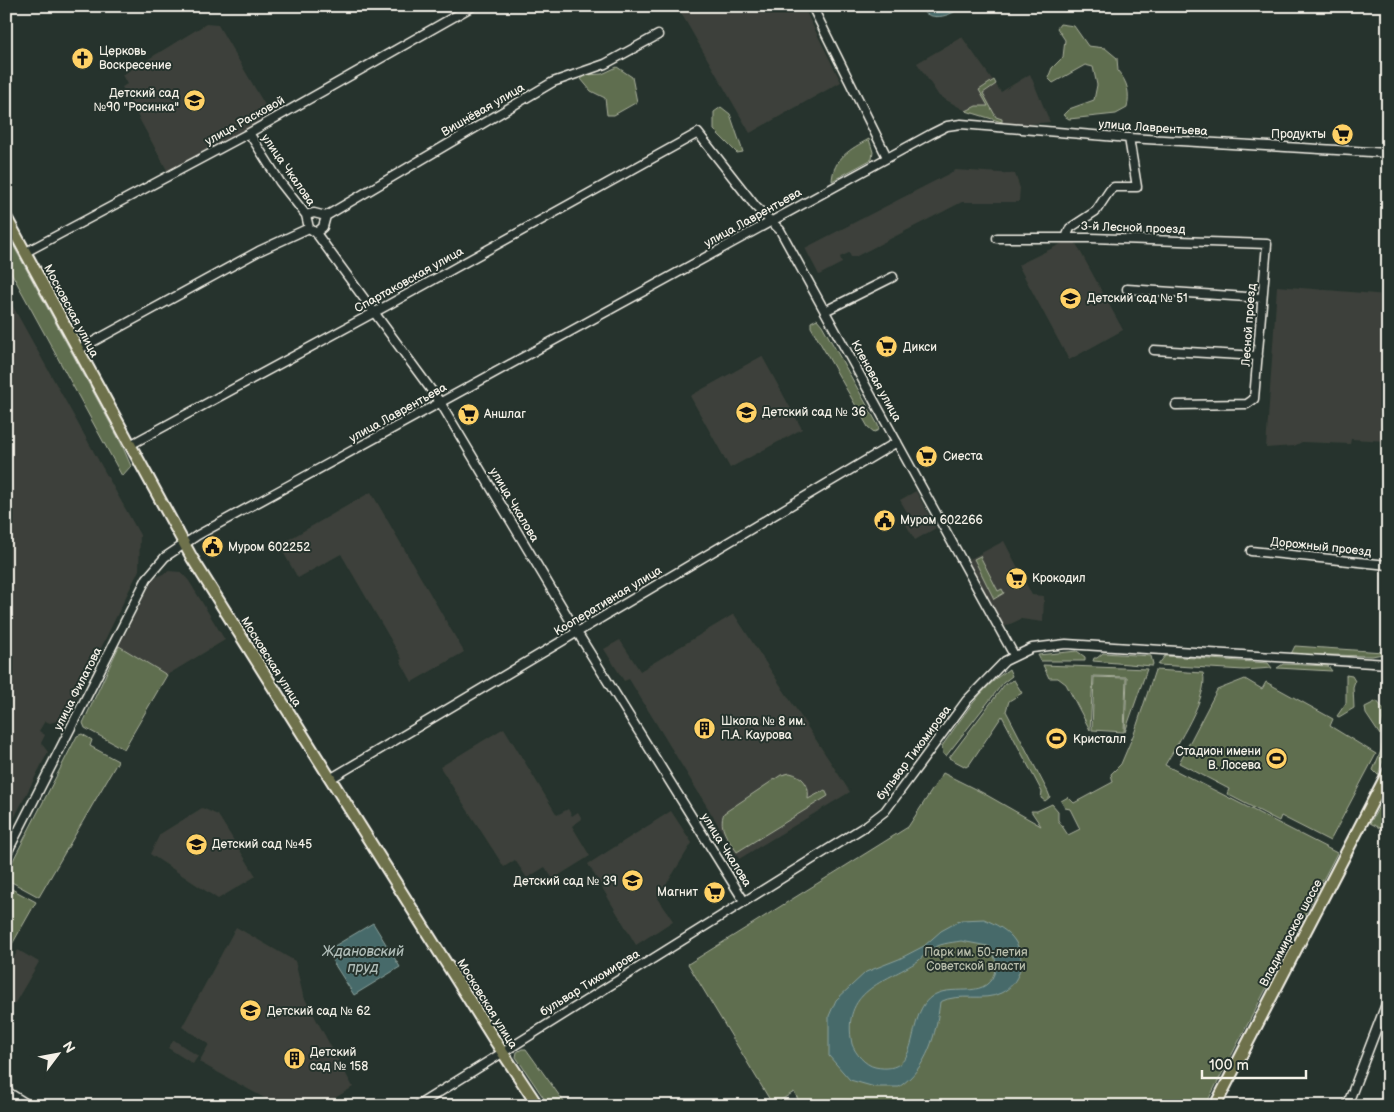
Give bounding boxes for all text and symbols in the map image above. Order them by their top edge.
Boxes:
place label: Церковь Воскресение [99,44,172,73]
church icon: Церковь Воскресение [71,46,95,70]
street label: Вишнёвая улица [439,80,527,140]
place label: Детский сад №90 "Росинка" [93,86,180,115]
school or university icon: Детский сад №90 "Росинка" [183,88,207,112]
street label: улица Расковой [203,93,288,149]
street label: улица Лаврентьева [1098,117,1208,139]
supermarket icon: Продукты [1330,122,1354,146]
place label: Продукты [1271,127,1326,142]
street label: улица Чкалова [258,131,318,209]
street label: улица Лаврентьева [702,185,804,251]
street label: 3-й Лесной проезд [1080,219,1186,237]
street label: Спартаковская улица [352,244,466,316]
street label: Московская улица [40,262,102,360]
street label: Лесной проезд [1239,282,1259,368]
school or university icon: Детский сад № 51 [1059,286,1083,310]
place label: Детский сад № 51 [1087,291,1188,306]
supermarket icon: Дикси [875,335,899,359]
street label: Кленовая улица [847,338,905,424]
place label: Дикси [903,340,937,355]
street label: улица Лаврентьева [347,380,449,446]
school or university icon: Детский сад № 36 [734,400,758,424]
supermarket icon: Аншлаг [456,402,480,426]
place label: Детский сад № 36 [762,405,866,420]
place label: Аншлаг [483,407,526,422]
supermarket icon: Сиеста [915,444,939,468]
place label: Сиеста [943,449,983,464]
street label: улица Чкалова [486,465,542,545]
public building icon: Муром 602266 [872,508,896,532]
place label: Муром 602266 [900,513,983,528]
street label: Дорожный проезд [1270,534,1373,560]
public building icon: Муром 602252 [200,535,224,559]
place label: Муром 602252 [228,540,310,555]
street label: Кооперативная улица [551,563,665,639]
supermarket icon: Крокодил [1004,566,1028,590]
place label: Крокодил [1032,571,1086,586]
street label: Московская улица [237,614,305,710]
street label: улица Филатова [51,645,105,733]
street label: бульвар Тихомирова [874,703,954,803]
place label: Школа № 8 им. П.А. Каурова [721,714,805,743]
building icon: Школа № 8 им. П.А. Каурова [693,716,717,740]
sports icon: Кристалл [1045,727,1069,751]
place label: Кристалл [1073,732,1126,747]
place label: Стадион имени В. Лосева [1175,744,1261,773]
sports icon: Стадион имени В. Лосева [1265,746,1289,770]
street label: улица Чкалова [697,810,755,890]
school or university icon: Детский сад №45 [184,832,208,856]
place label: Детский сад №45 [212,837,312,852]
school or university icon: Детский сад № 39 [621,869,645,893]
place label: Детский сад № 39 [513,874,617,889]
street label: Владимирское шоссе [1256,877,1326,989]
supermarket icon: Магнит [702,880,726,904]
place label: Магнит [657,885,698,900]
water label: Ждановский пруд [321,943,404,976]
park label: Парк им. 50-летия Советской власти [924,945,1028,974]
street label: бульвар Тихомирова [537,946,643,1020]
street label: Московская улица [453,956,521,1052]
school or university icon: Детский сад № 62 [239,999,263,1023]
place label: Детский сад № 62 [267,1004,371,1019]
north arrow [32,1030,82,1080]
text: N [59,1038,79,1056]
place label: Детский сад № 158 [310,1045,368,1074]
building icon: Детский сад № 158 [282,1047,306,1071]
scale bar [1202,1047,1305,1079]
text: 100 m [1209,1056,1249,1075]

